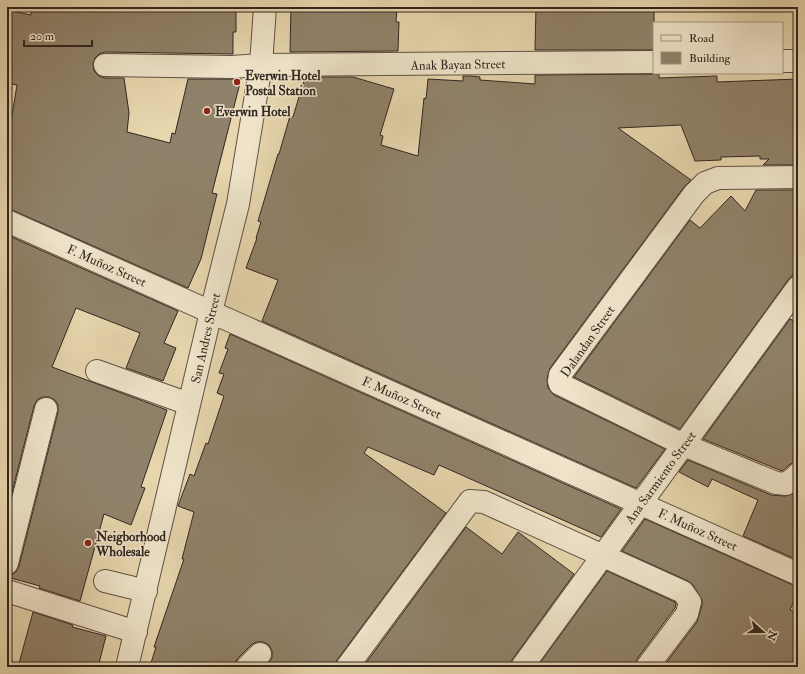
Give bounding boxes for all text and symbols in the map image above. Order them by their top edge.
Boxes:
scale bar [24,22,92,48]
legend [653,22,783,74]
text: 20 m [30,29,55,44]
text: Road [689,31,714,46]
text: Building [689,51,732,66]
street label: Anak Bayan Street [409,56,506,75]
place label: Everwin Hotel Postal Station [245,68,321,99]
marker: Everwin Hotel Postal Station [232,77,242,87]
place label: Everwin Hotel [215,104,291,120]
marker: Everwin Hotel [202,106,212,116]
street label: F. Muñoz Street [64,241,149,291]
street label: San Andres Street [188,292,224,385]
street label: Dalandan Street [557,303,618,380]
street label: F. Muñoz Street [359,373,444,423]
street label: Ana Sarmiento Street [621,428,700,528]
street label: F. Muñoz Street [655,505,740,555]
place label: Neigborhood Wholesale [95,529,166,560]
marker: Neigborhood Wholesale [83,538,93,548]
north arrow [743,612,783,652]
text: N [764,628,780,643]

